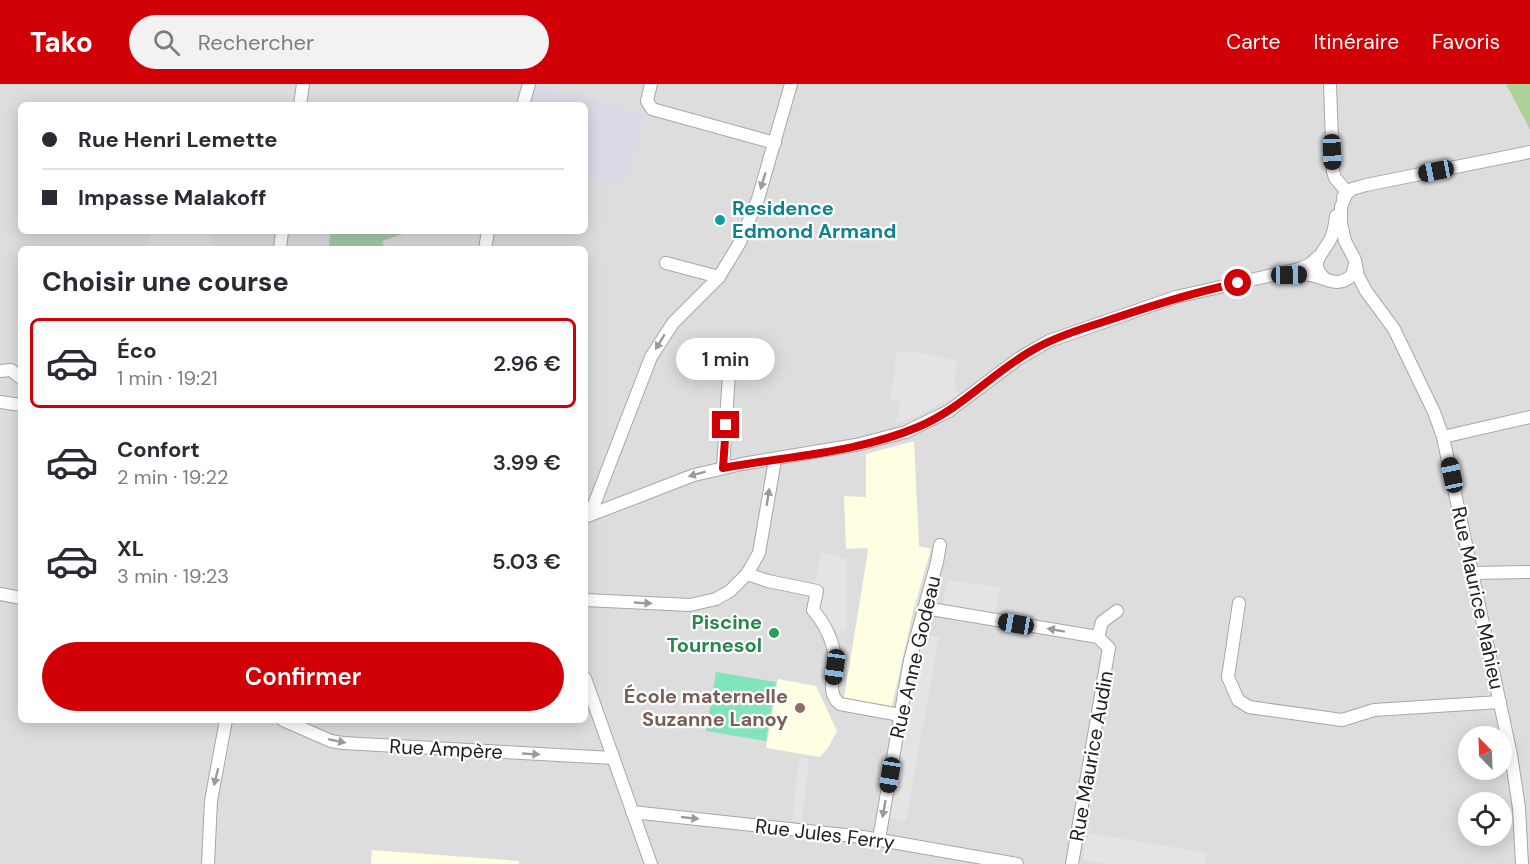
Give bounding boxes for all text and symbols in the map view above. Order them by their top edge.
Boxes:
search box [129,15,549,69]
text: Tako [30,24,93,61]
icon: search [150,26,183,59]
text: Rechercher [198,28,314,57]
text: Carte [1226,28,1280,56]
text: Itinéraire [1313,28,1399,56]
text: Favoris [1432,28,1500,56]
text: Rue Henri Lemette [78,125,277,154]
car [1322,134,1342,170]
car [1417,159,1455,183]
one-way arrow [758,172,767,190]
text: Impasse Malakoff [78,183,267,212]
place label: Residence Edmond Armand [732,195,896,244]
marker: Residence Edmond Armand [713,213,727,227]
text: Choisir une course [42,264,289,299]
car [1271,266,1307,284]
route start [1224,269,1251,296]
one-way arrow [654,334,665,350]
icon: car [45,336,99,390]
text: Éco [117,336,157,365]
callout: 1 min [676,338,776,380]
text: 1 min [702,346,749,372]
text: 2.96 € [493,349,561,378]
text: 1 min · 19:21 [117,365,218,391]
route end [712,411,739,438]
icon: car [45,435,99,489]
text: Confort [117,435,200,464]
text: 3.99 € [493,448,561,477]
car [1439,456,1465,494]
text: 2 min · 19:22 [117,464,228,490]
one-way arrow [688,470,706,479]
one-way arrow [764,487,773,506]
street label: Rue Maurice Mahieu [1446,504,1510,692]
icon: car [45,534,99,588]
text: XL [117,534,144,563]
text: 5.03 € [492,547,561,576]
text: 3 min · 19:23 [117,563,229,589]
street label: Rue Anne Godeau [884,573,946,741]
one-way arrow [634,598,653,608]
place label: Piscine Tournesol [667,609,762,658]
car [997,612,1035,636]
marker: Piscine Tournesol [767,626,781,640]
one-way arrow [1046,626,1065,635]
button: Confirmer [42,642,564,711]
car [824,648,846,686]
street label: Rue Maurice Audin [1063,669,1119,843]
place label: École maternelle Suzanne Lanoy [624,683,788,732]
marker: École maternelle Suzanne Lanoy [793,701,807,715]
north arrow [1458,726,1512,780]
map controls [1458,726,1512,846]
street label: Rue Ampère [389,733,503,765]
one-way arrow [328,737,346,747]
one-way arrow [522,749,541,758]
car [878,756,902,794]
one-way arrow [210,768,220,787]
button: locate [1458,792,1512,846]
one-way arrow [879,800,888,819]
one-way arrow [681,813,700,823]
street label: Rue Jules Ferry [754,813,896,855]

